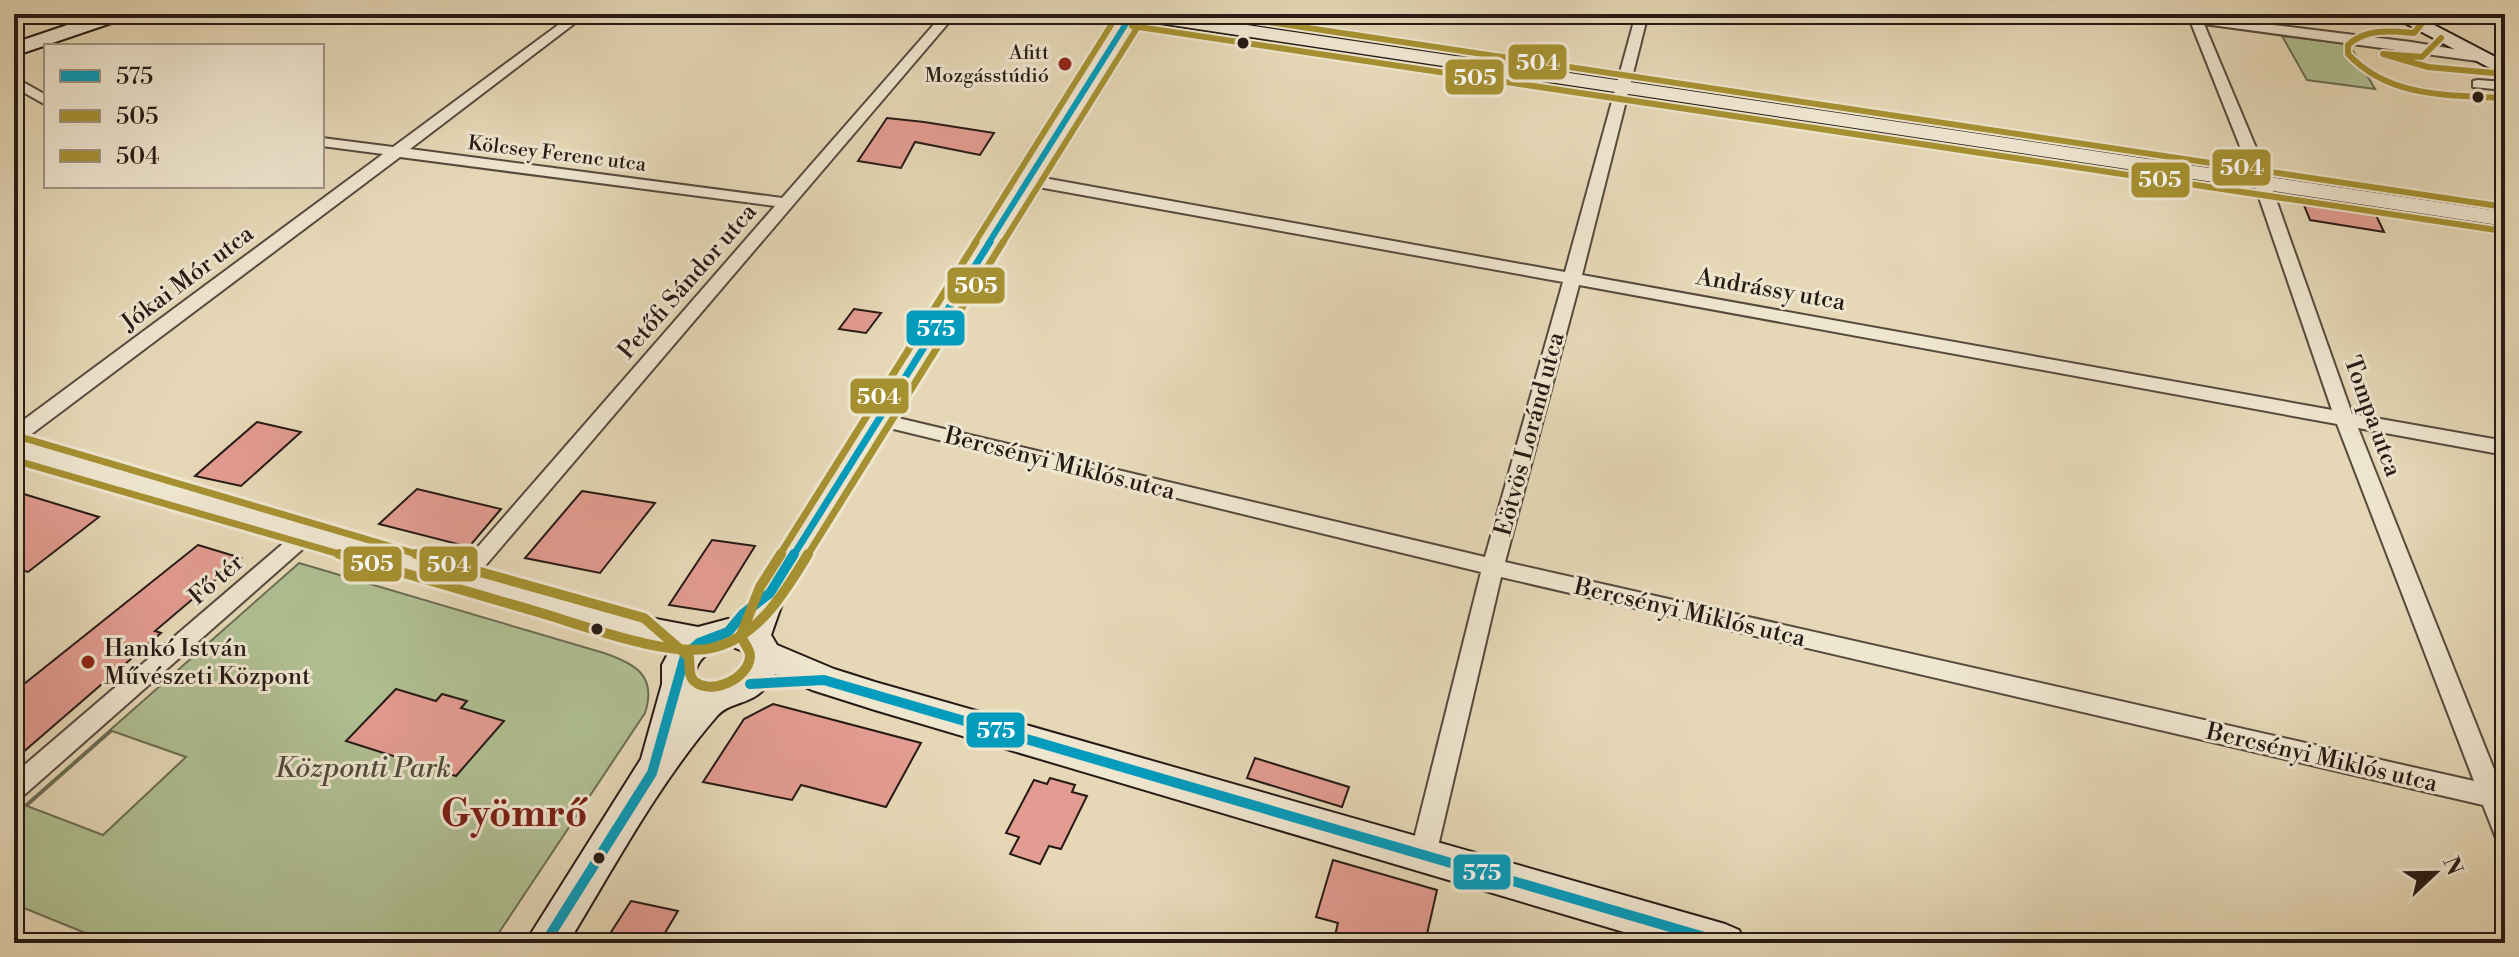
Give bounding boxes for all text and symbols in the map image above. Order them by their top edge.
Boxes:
unlabelled marker [1235,35,1251,51]
place label: Afitt Mozgásstúdió [925,41,1049,89]
line badge: 504 [1507,43,1568,81]
legend [44,44,324,188]
text: 504 [1516,50,1560,77]
marker: Afitt Mozgásstúdió [1056,55,1074,73]
line badge: 505 [1444,58,1505,96]
text: 575 [116,62,153,92]
text: 505 [1453,65,1497,92]
unlabelled marker [2470,89,2486,105]
text: 505 [116,102,158,132]
street label: Kölcsey Ferenc utca [466,131,648,178]
text: 504 [116,142,159,172]
line badge: 504 [2211,148,2272,187]
text: 504 [2220,155,2264,182]
line badge: 505 [2130,161,2191,199]
text: 505 [2138,167,2182,194]
street label: Petőfi Sándor utca [612,197,764,366]
street label: Jókai Mór utca [115,219,260,339]
street label: Andrássy utca [1693,262,1849,318]
line badge: 505 [946,266,1006,305]
text: 505 [954,273,998,300]
line badge: 575 [905,309,966,347]
text: 575 [916,316,956,343]
street label: Eötvös Loránd utca [1488,328,1572,539]
street label: Tompa utca [2336,352,2408,482]
line badge: 504 [849,377,910,415]
text: 504 [857,384,901,411]
street label: Bercsényi Miklós utca [941,421,1179,507]
line badge: 505 [342,545,403,583]
line badge: 504 [418,545,479,583]
street label: Fő tér [183,548,250,612]
text: 505 [350,551,394,578]
text: 504 [427,552,471,579]
street label: Bercsényi Miklós utca [1570,572,1809,654]
unlabelled marker [589,621,605,637]
place label: Hankó István Művészeti Központ [104,634,311,692]
marker: Hankó István Művészeti Központ [79,653,97,671]
line badge: 575 [965,711,1026,749]
street label: Bercsényi Miklós utca [2202,717,2441,799]
text: 575 [976,718,1016,745]
park label: Központi Park [275,751,451,786]
district label: Gyömrő [441,791,588,838]
north arrow [2395,833,2475,913]
unlabelled marker [591,850,607,866]
line badge: 575 [1452,853,1512,891]
text: N [2436,853,2468,880]
text: 575 [1462,860,1502,887]

